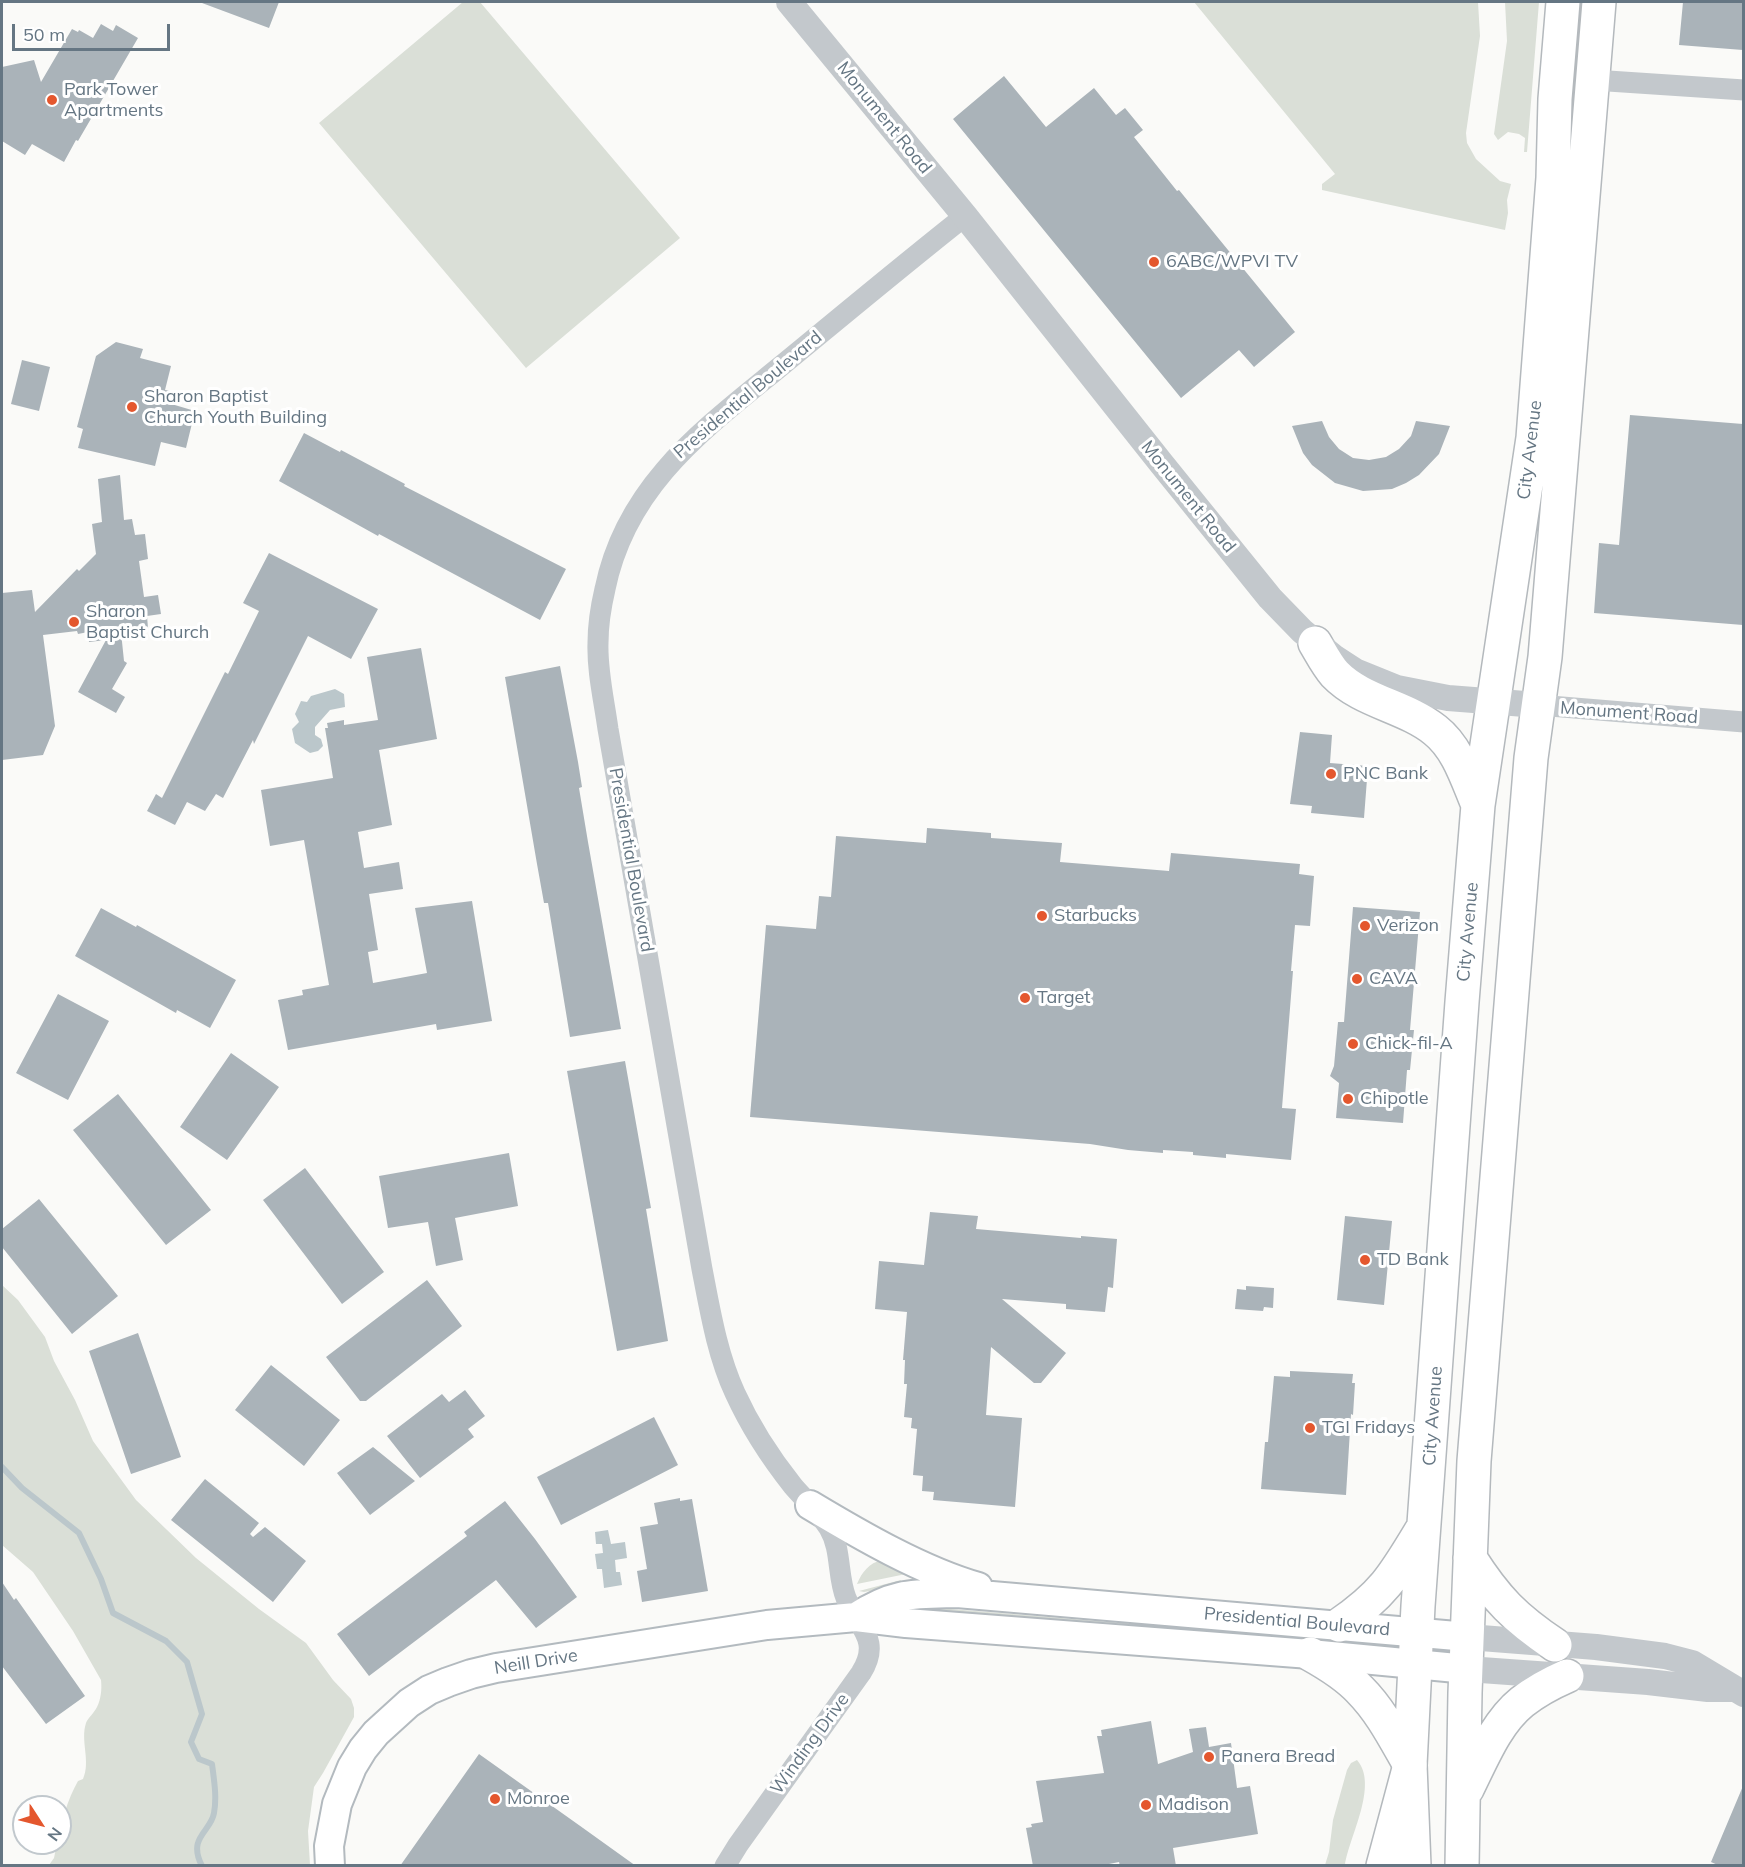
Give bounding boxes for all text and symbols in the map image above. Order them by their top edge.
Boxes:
scale bar [15,12,172,50]
text: 50 m [23,23,65,46]
street label: Monument Road [832,58,936,178]
place label: Park Tower Apartments [64,79,164,122]
marker: Park Tower Apartments [45,93,59,107]
place label: 6ABC/WPVI TV [1166,251,1298,273]
marker: 6ABC/WPVI TV [1147,255,1161,269]
street label: Presidential Boulevard [670,327,826,463]
place label: Sharon Baptist Church Youth Building [144,386,327,428]
street label: City Avenue [1513,399,1547,501]
marker: Sharon Baptist Church Youth Building [125,400,139,414]
street label: Monument Road [1136,437,1240,557]
place label: Sharon Baptist Church [86,601,209,644]
marker: Sharon Baptist Church [67,615,81,629]
street label: Monument Road [1559,697,1699,729]
place label: PNC Bank [1343,763,1428,785]
street label: Presidential Boulevard [604,766,658,954]
marker: PNC Bank [1324,767,1338,781]
street label: City Avenue [1453,881,1483,983]
place label: Starbucks [1054,905,1137,927]
marker: Starbucks [1035,909,1049,923]
place label: Verizon [1377,915,1439,937]
marker: Verizon [1358,919,1372,933]
place label: CAVA [1369,968,1418,990]
marker: CAVA [1350,972,1364,986]
place label: Target [1037,987,1091,1009]
marker: Target [1018,991,1032,1005]
place label: Chick-fil-A [1365,1033,1453,1055]
marker: Chick-fil-A [1346,1037,1360,1051]
place label: Chipotle [1360,1088,1429,1110]
marker: Chipotle [1341,1092,1355,1106]
place label: TD Bank [1377,1249,1449,1271]
marker: TD Bank [1358,1253,1372,1267]
street label: City Avenue [1419,1365,1447,1467]
place label: TGI Fridays [1322,1417,1415,1439]
marker: TGI Fridays [1303,1421,1317,1435]
street label: Presidential Boulevard [1203,1603,1391,1641]
street label: Neill Drive [493,1645,579,1679]
street label: Winding Drive [766,1689,854,1799]
place label: Panera Bread [1221,1746,1335,1768]
marker: Panera Bread [1202,1750,1216,1764]
place label: Monroe [507,1788,570,1810]
marker: Monroe [488,1792,502,1806]
place label: Madison [1158,1794,1229,1816]
north arrow [12,1795,72,1855]
marker: Madison [1139,1798,1153,1812]
text: N [43,1824,67,1845]

